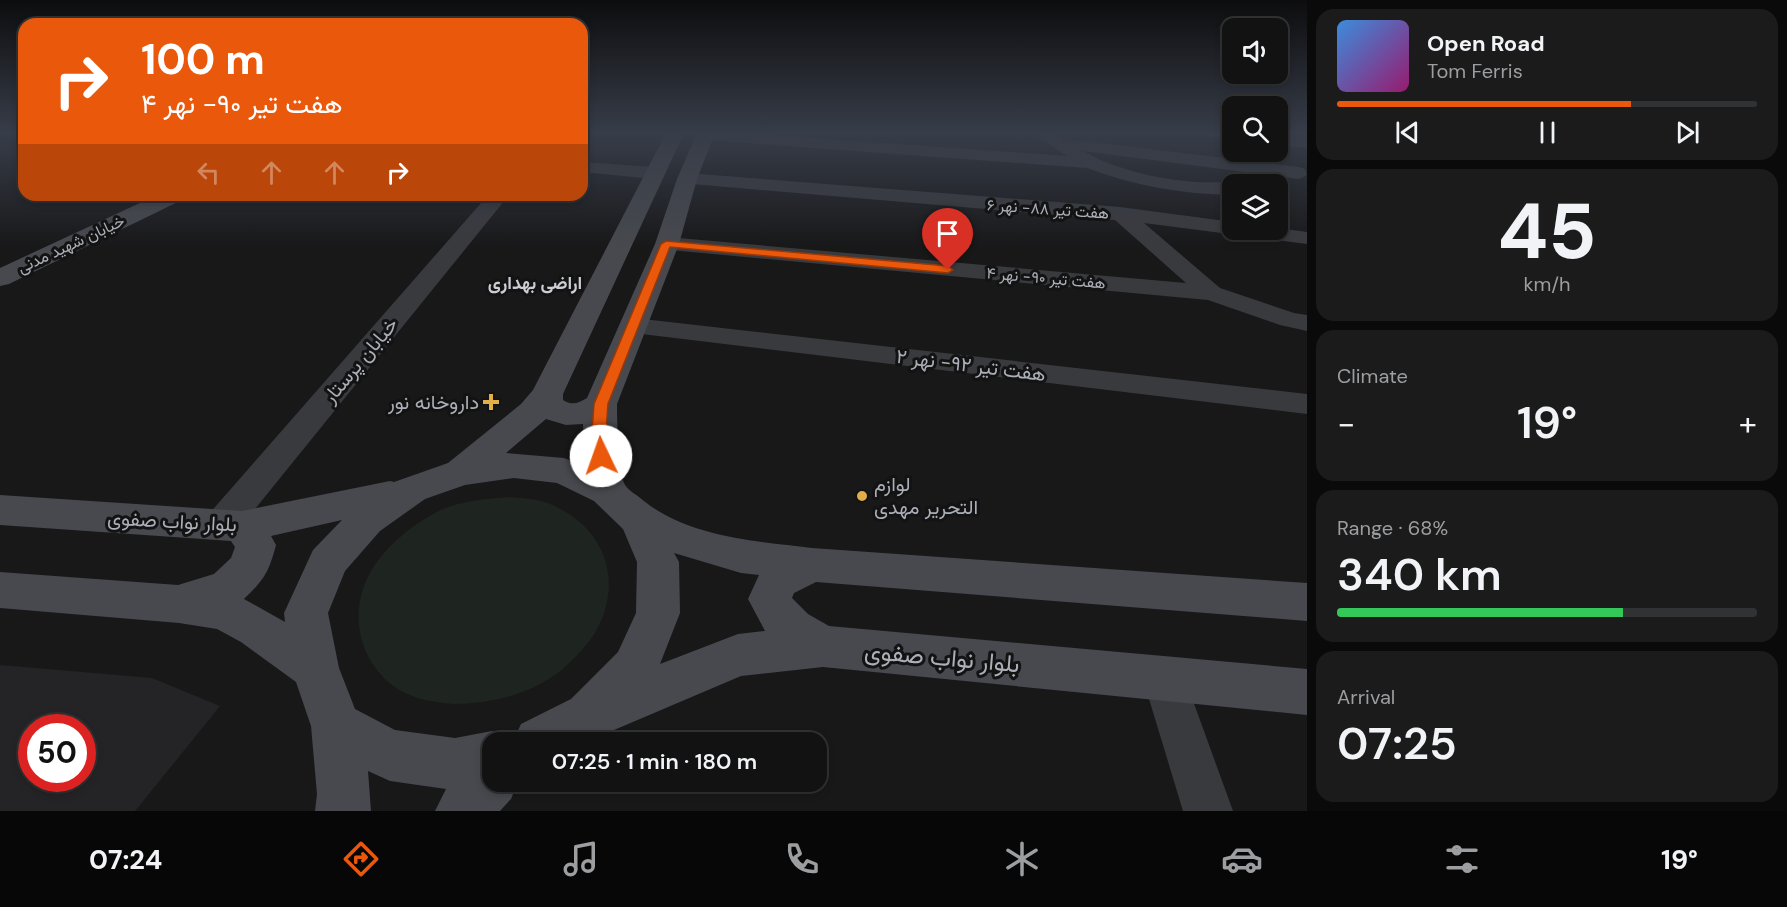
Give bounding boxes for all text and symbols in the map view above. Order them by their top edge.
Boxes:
map controls [1222,18,1288,240]
button: sound [1222,18,1288,84]
text: Open Road [1427,29,1545,58]
text: 100 m [141,32,265,87]
icon: right [42,42,120,120]
text: Tom Ferris [1427,58,1523,84]
text: هفت تیر ۹۰- نهر ۴ [141,86,342,121]
button: search [1222,96,1288,162]
icon: previous [1391,116,1424,149]
icon: pause [1531,116,1564,149]
icon: next [1671,116,1704,149]
icon: left [192,156,225,189]
icon: ahead [255,156,288,189]
icon: ahead [318,156,351,189]
icon: right [381,156,414,189]
button: layers [1222,174,1288,240]
text: 45 [1497,181,1597,282]
street label: هفت تیر ۸۸- نهر ۶ [986,194,1110,224]
pin [922,208,973,270]
street label: خیابان شهید مدنی [14,210,128,278]
icon: arrive [931,217,964,250]
street label: هفت تیر ۹۰- نهر ۴ [986,262,1106,294]
district label: اراضی بهداری [488,271,582,295]
text: km/h [1523,271,1571,297]
street label: خیابان پرستار [316,312,404,410]
street label: هفت تیر ۹۲- نهر ۲ [895,343,1047,387]
text: Climate [1337,363,1408,389]
place label: داروخانه نور [387,389,479,415]
text: 19° [1517,393,1577,452]
marker: داروخانه نور [484,395,498,409]
text: − [1337,402,1355,445]
text: + [1739,402,1757,445]
position arrow [569,424,633,488]
place label: لوازم التحریر مهدی [874,471,978,520]
marker: لوازم التحریر مهدی [855,489,869,503]
street label: بلوار نواب صفوی [107,505,237,537]
text: Range · 68% [1337,515,1448,541]
text: 340 km [1337,545,1502,604]
street label: بلوار نواب صفوی [863,635,1021,679]
text: Arrival [1337,684,1395,710]
speed limit sign: 50 [18,714,96,792]
text: 07:25 [1337,714,1457,773]
text: 07:25 · 1 min · 180 m [552,747,757,776]
icon: directions [340,838,382,880]
icon: music [560,838,602,880]
icon: phone [781,838,823,880]
icon: climate [1001,838,1043,880]
icon: car [1221,838,1263,880]
icon: filters [1441,838,1483,880]
text: 07:24 [89,842,162,877]
text: 19° [1661,842,1698,877]

